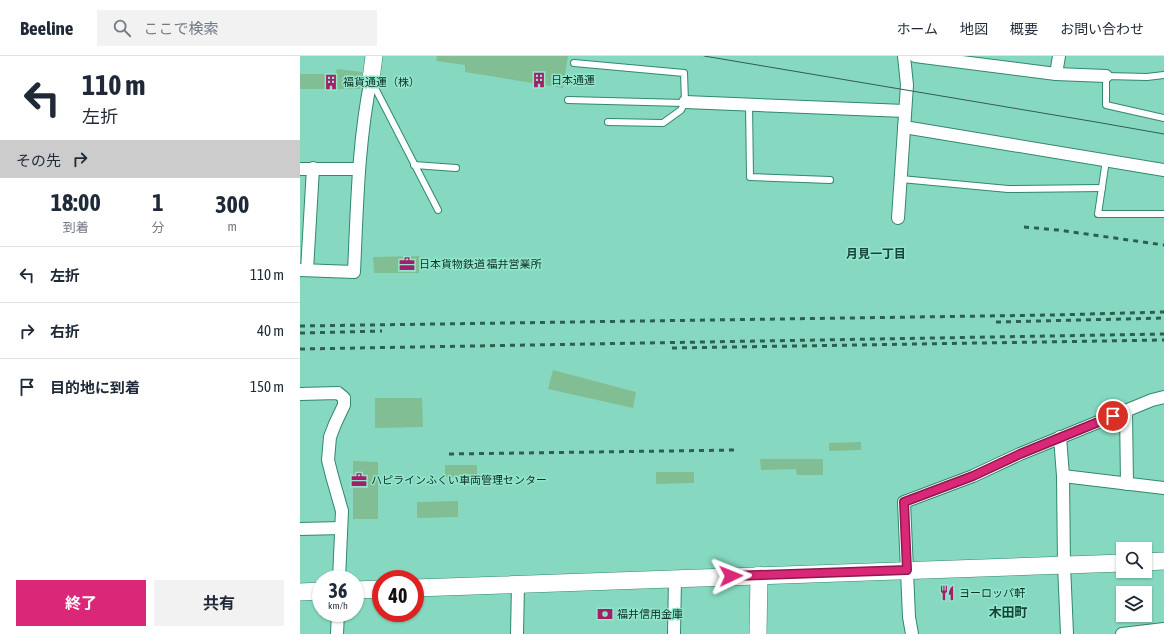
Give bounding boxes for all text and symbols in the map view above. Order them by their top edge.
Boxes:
search box [97,10,377,46]
text: Beeline [20,17,73,39]
icon: search [111,17,133,39]
text: ここで検索 [143,20,218,37]
text: ホーム [896,21,938,37]
text: 地図 [960,21,988,37]
text: 概要 [1010,21,1038,37]
text: お問い合わせ [1060,21,1144,37]
text: 110 m [82,69,145,101]
building icon: 日本通運 [530,71,548,89]
icon: left [16,72,68,124]
building icon: 福貨通運（株） [322,73,340,91]
place label: 日本通運 [551,74,595,86]
place label: 福貨通運（株） [343,76,420,88]
text: 左折 [82,106,118,127]
icon: right [69,148,91,170]
text: その先 [16,152,61,169]
text: 18:00 [51,189,101,216]
text: 1 [152,189,164,216]
text: 300 [215,191,249,218]
text: m [228,219,237,234]
text: 到着 [63,220,89,235]
text: 分 [152,220,165,235]
district label: 月見一丁目 [846,247,906,261]
office icon: 日本貨物鉄道 福井営業所 [398,255,416,273]
place label: 日本貨物鉄道 福井営業所 [419,258,543,270]
icon: left [16,264,38,286]
text: 110 m [250,266,284,283]
text: 左折 [50,267,80,284]
icon: right [16,320,38,342]
text: 40 m [257,322,284,339]
text: 右折 [50,323,80,340]
icon: arrive [16,376,38,398]
text: 150 m [250,378,284,395]
text: 目的地に到着 [50,379,140,396]
pin [1096,399,1130,433]
icon: arrive [1102,405,1124,427]
office icon: ハピラインふくい車両管理センター [350,471,368,489]
place label: ハピラインふくい車両管理センター [371,474,547,486]
map controls [1116,542,1152,622]
button: search [1116,542,1152,578]
position arrow [710,555,752,597]
speed limit sign: 40 [372,570,424,622]
text: 36 [329,579,347,602]
button: 終了 [16,580,146,626]
button: 共有 [154,580,284,626]
restaurant icon: ヨーロッパ軒 [938,584,956,602]
button: layers [1116,586,1152,622]
place label: ヨーロッパ軒 [959,587,1026,599]
text: km/h [328,600,348,611]
bank icon: 福井信用金庫 [596,605,614,623]
district label: 木田町 [988,605,1028,620]
place label: 福井信用金庫 [617,608,683,620]

